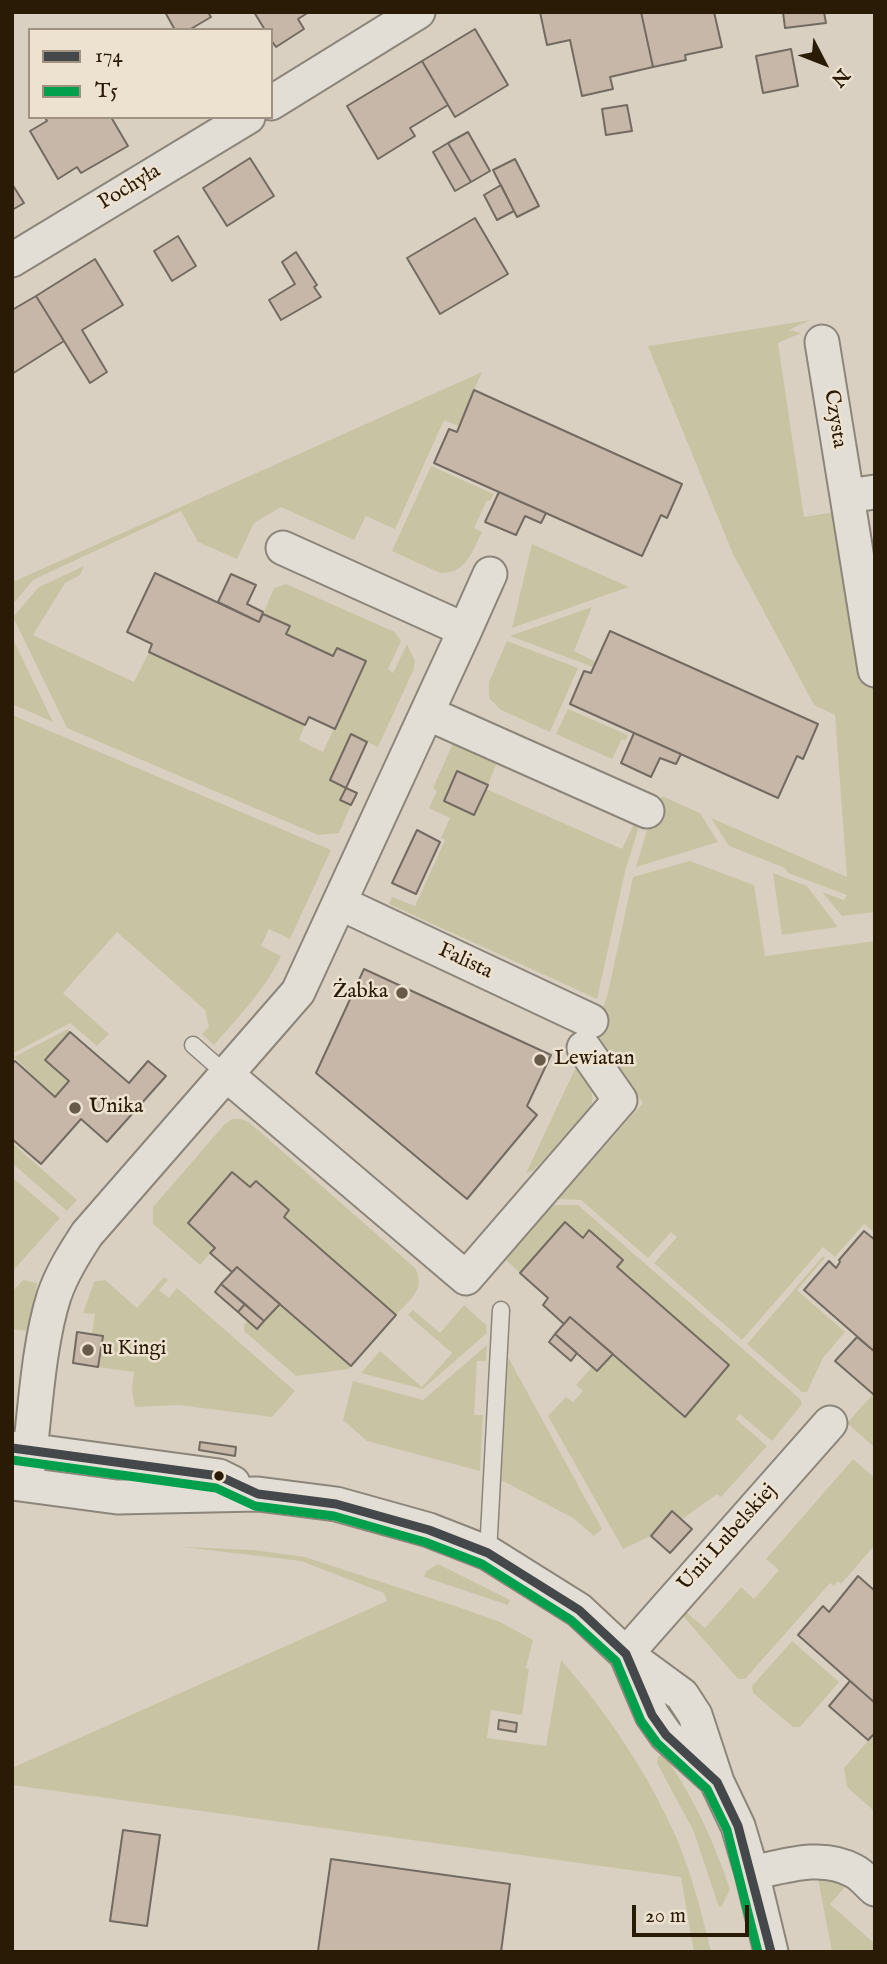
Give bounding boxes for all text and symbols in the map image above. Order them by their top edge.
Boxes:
legend [28,28,273,119]
north arrow [789,28,859,98]
text: 174 [95,43,123,70]
text: N [825,63,854,91]
text: T5 [95,78,118,105]
street label: Pochyła [94,160,166,216]
street label: Czysta [817,388,851,450]
street label: Falista [434,939,496,985]
place label: Żabka [333,980,388,1006]
marker: Żabka [394,985,410,1001]
place label: Lewiatan [554,1047,635,1073]
marker: Lewiatan [532,1052,548,1068]
place label: Unika [89,1095,143,1121]
marker: Unika [67,1100,83,1116]
place label: u Kingi [102,1337,166,1363]
marker: u Kingi [80,1342,96,1358]
unlabelled marker [212,1469,226,1483]
street label: Unii Lubelskiej [673,1479,783,1597]
scale bar [635,1890,752,1934]
text: 20 m [645,1903,686,1930]

